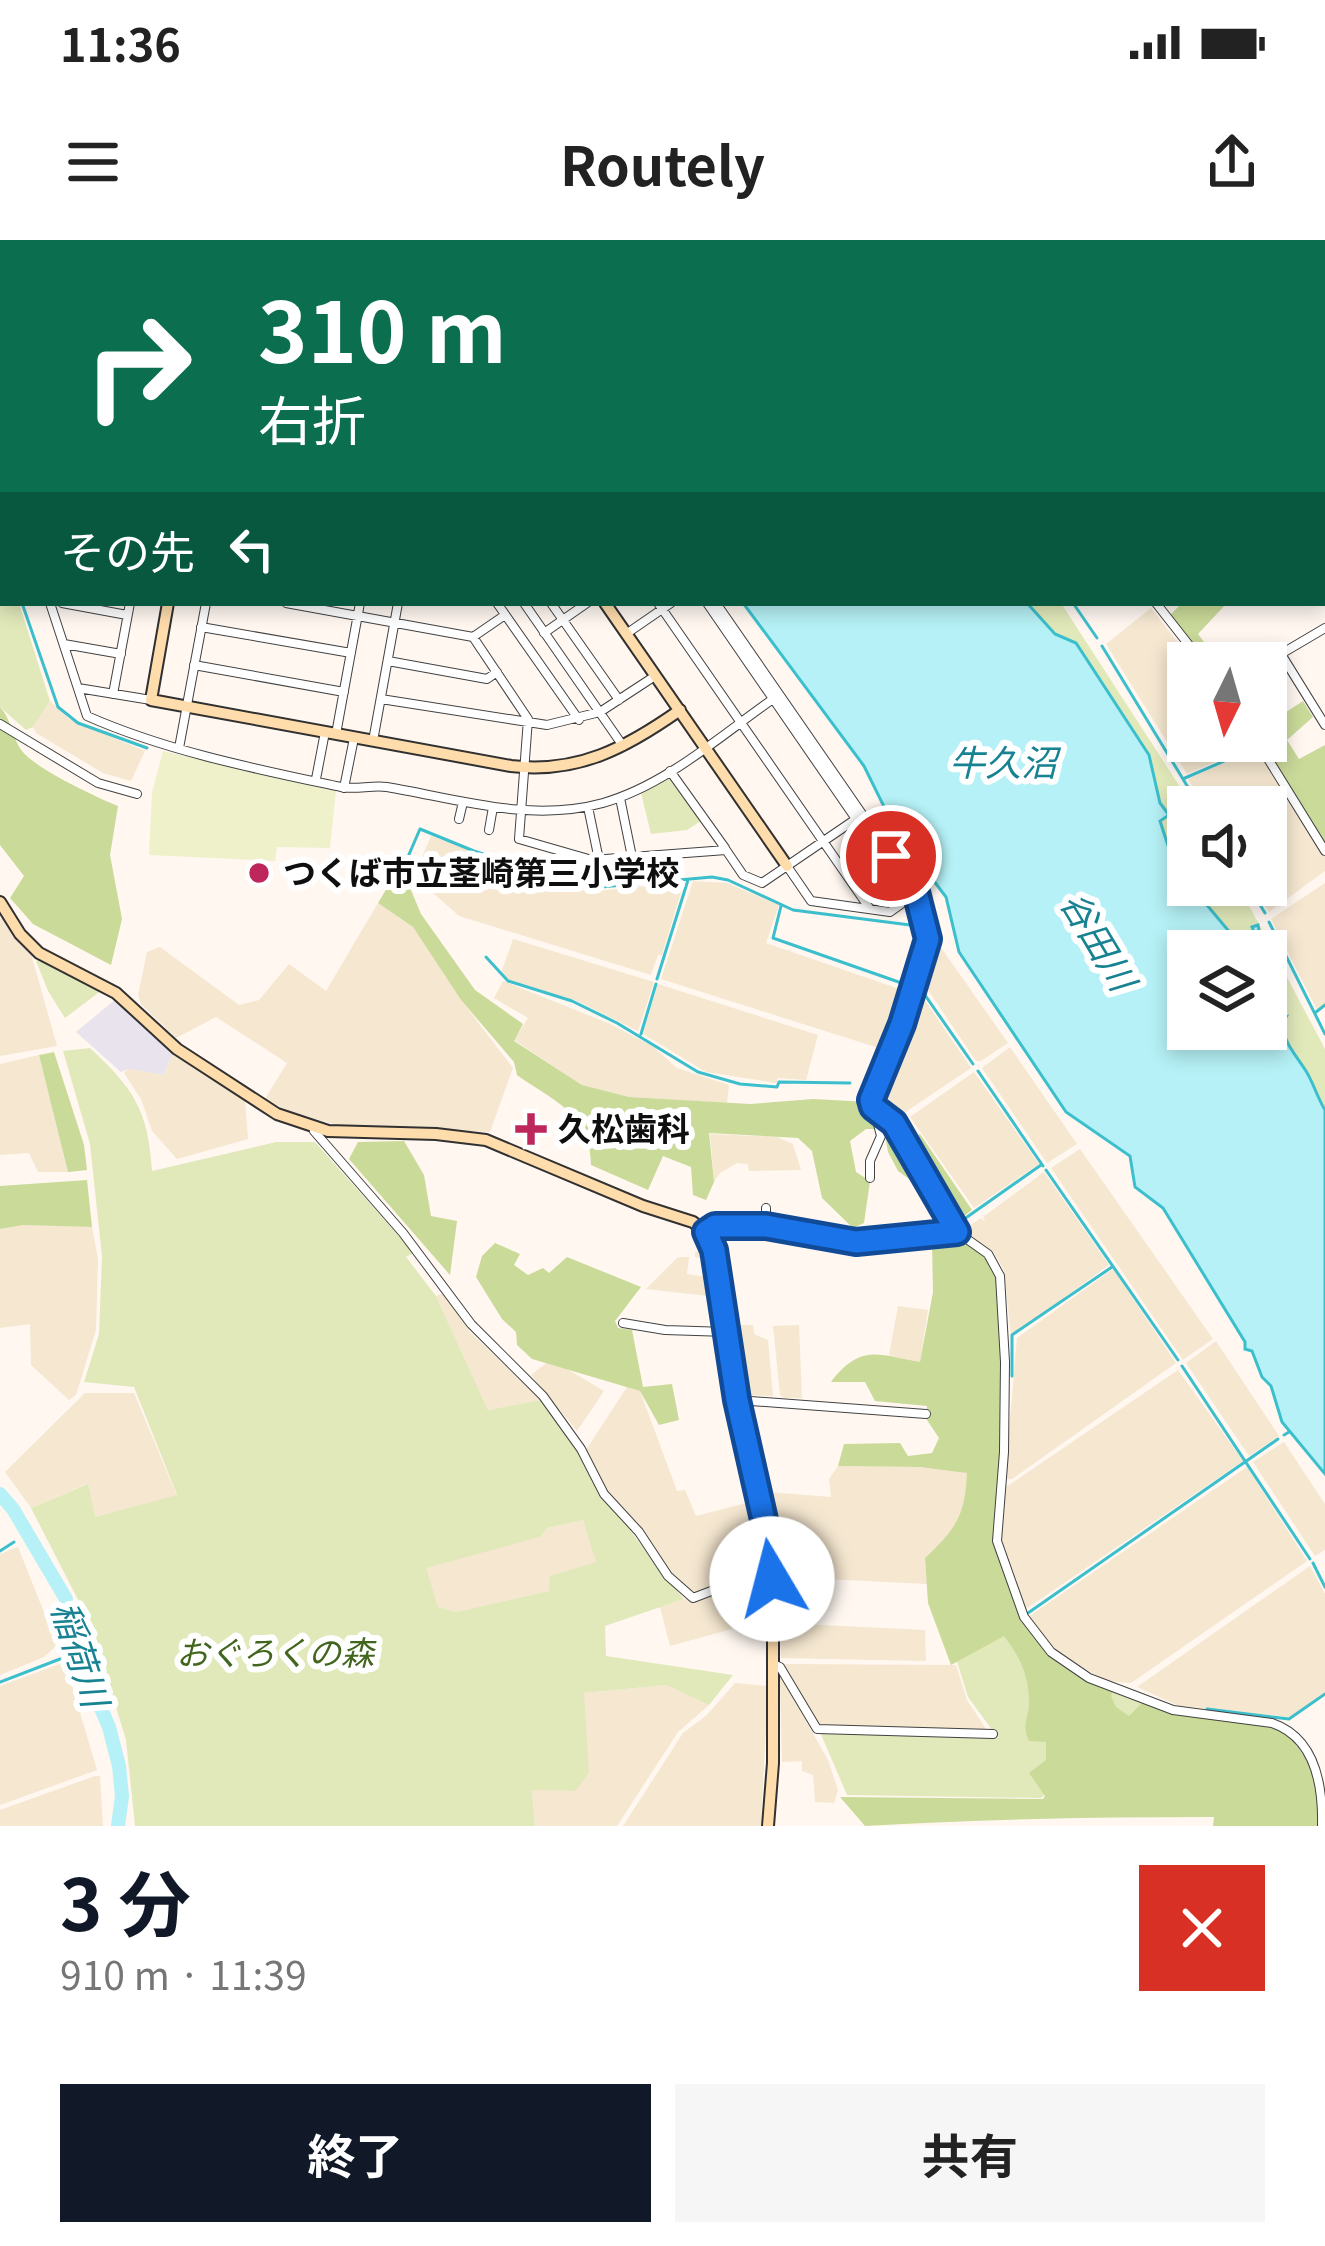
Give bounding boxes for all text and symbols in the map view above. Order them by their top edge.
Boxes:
text: 11:36 [60,10,181,75]
text: Routely [560,123,765,202]
icon: menu [60,129,126,195]
icon: share [1199,129,1265,195]
text: 310 m [258,266,507,387]
icon: right [60,288,216,444]
text: 右折 [258,378,366,457]
icon: left [219,516,285,582]
text: その先 [60,517,195,582]
north arrow [1167,642,1287,762]
map controls [1167,642,1287,1050]
water label: 牛久沼 [949,734,1062,786]
button: sound [1167,786,1287,906]
pin [840,805,942,907]
icon: arrive [858,823,924,889]
place label: つくば市立茎崎第三小学校 [283,847,679,895]
marker: つくば市立茎崎第三小学校 [246,860,272,886]
water label: 谷田川 [1050,880,1153,1003]
button: layers [1167,930,1287,1050]
place label: 久松歯科 [558,1103,690,1151]
marker: 久松歯科 [515,1113,547,1145]
position arrow [709,1516,835,1642]
water label: 稲荷川 [41,1594,126,1716]
park label: おぐろくの森 [176,1627,377,1675]
text: 3 分 [60,1847,191,1952]
button: close [1139,1865,1265,1991]
text: 910 m · 11:39 [60,1945,307,2001]
button: 終了 [60,2084,651,2222]
button: 共有 [675,2084,1265,2222]

